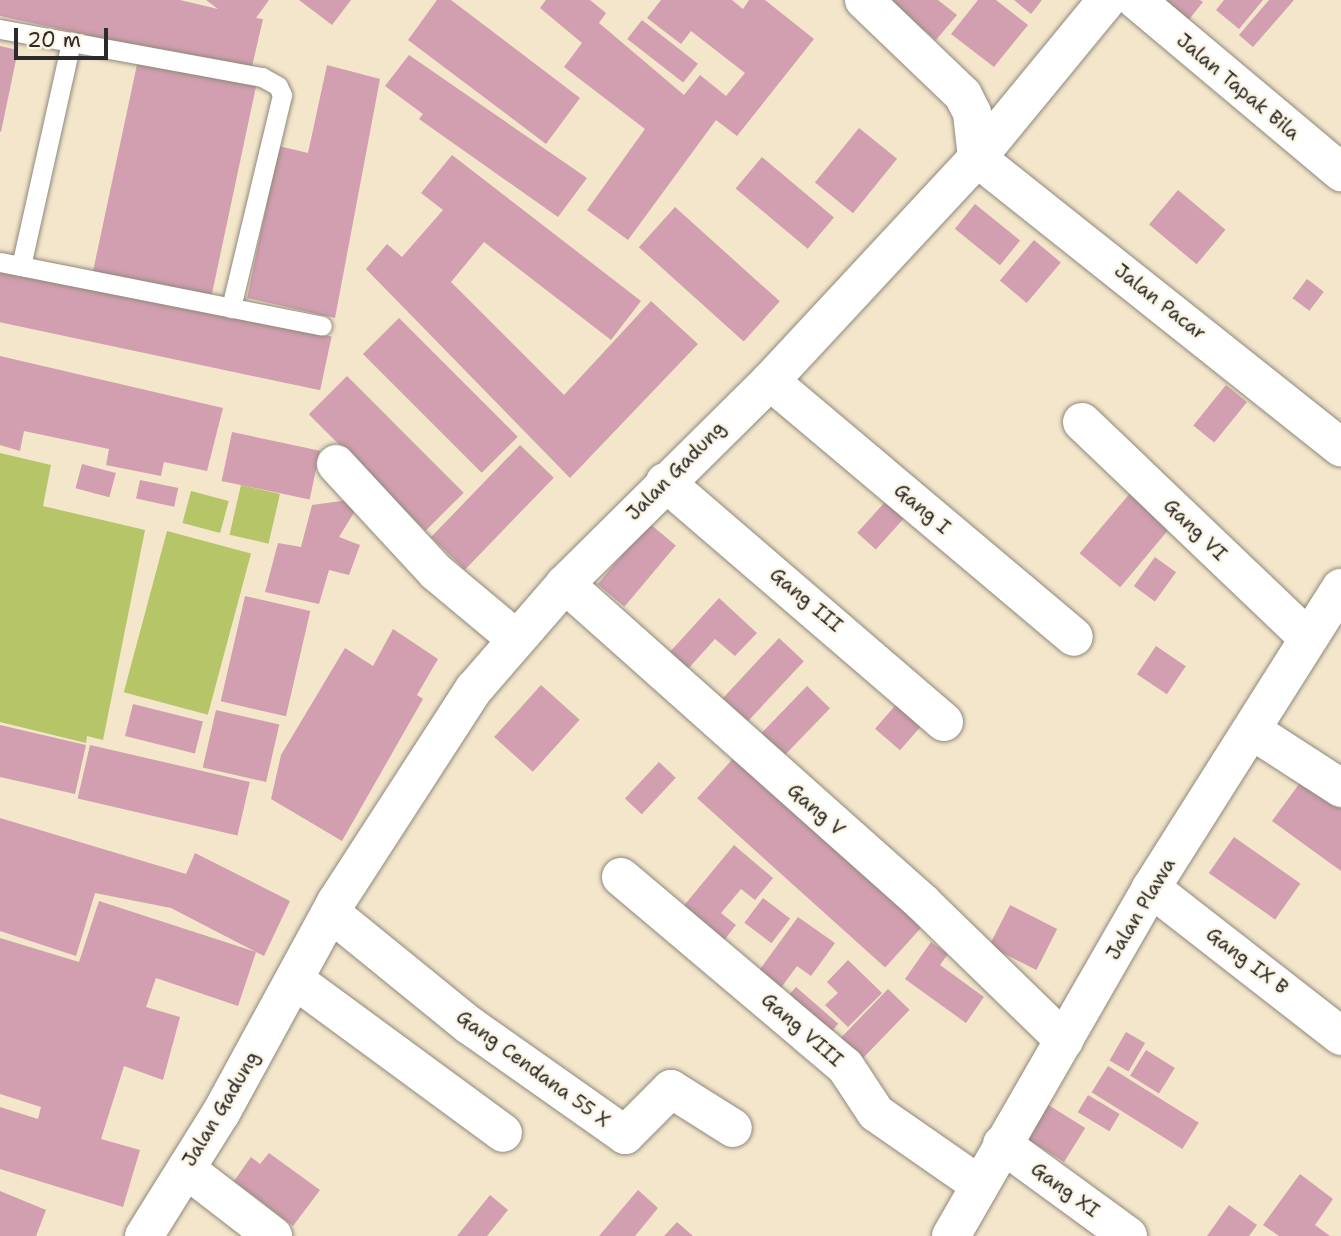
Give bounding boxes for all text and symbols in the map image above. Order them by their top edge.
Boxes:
scale bar [18,14,112,58]
text: 20 m [27,26,81,54]
street label: Jalan Tapak Bila [1172,29,1304,145]
street label: Jalan Pacar [1110,259,1210,345]
street label: Jalan Gadung [622,417,730,525]
street label: Gang I [889,479,955,539]
street label: Gang VI [1159,494,1231,566]
street label: Gang III [765,563,847,637]
street label: Gang V [783,779,849,841]
street label: Jalan Plawa [1102,854,1180,964]
street label: Gang IX B [1202,923,1292,999]
street label: Gang VIII [757,988,847,1072]
street label: Gang Cendana 55 X [452,1006,614,1132]
street label: Jalan Gadung [178,1047,264,1171]
street label: Gang XI [1026,1158,1104,1222]

